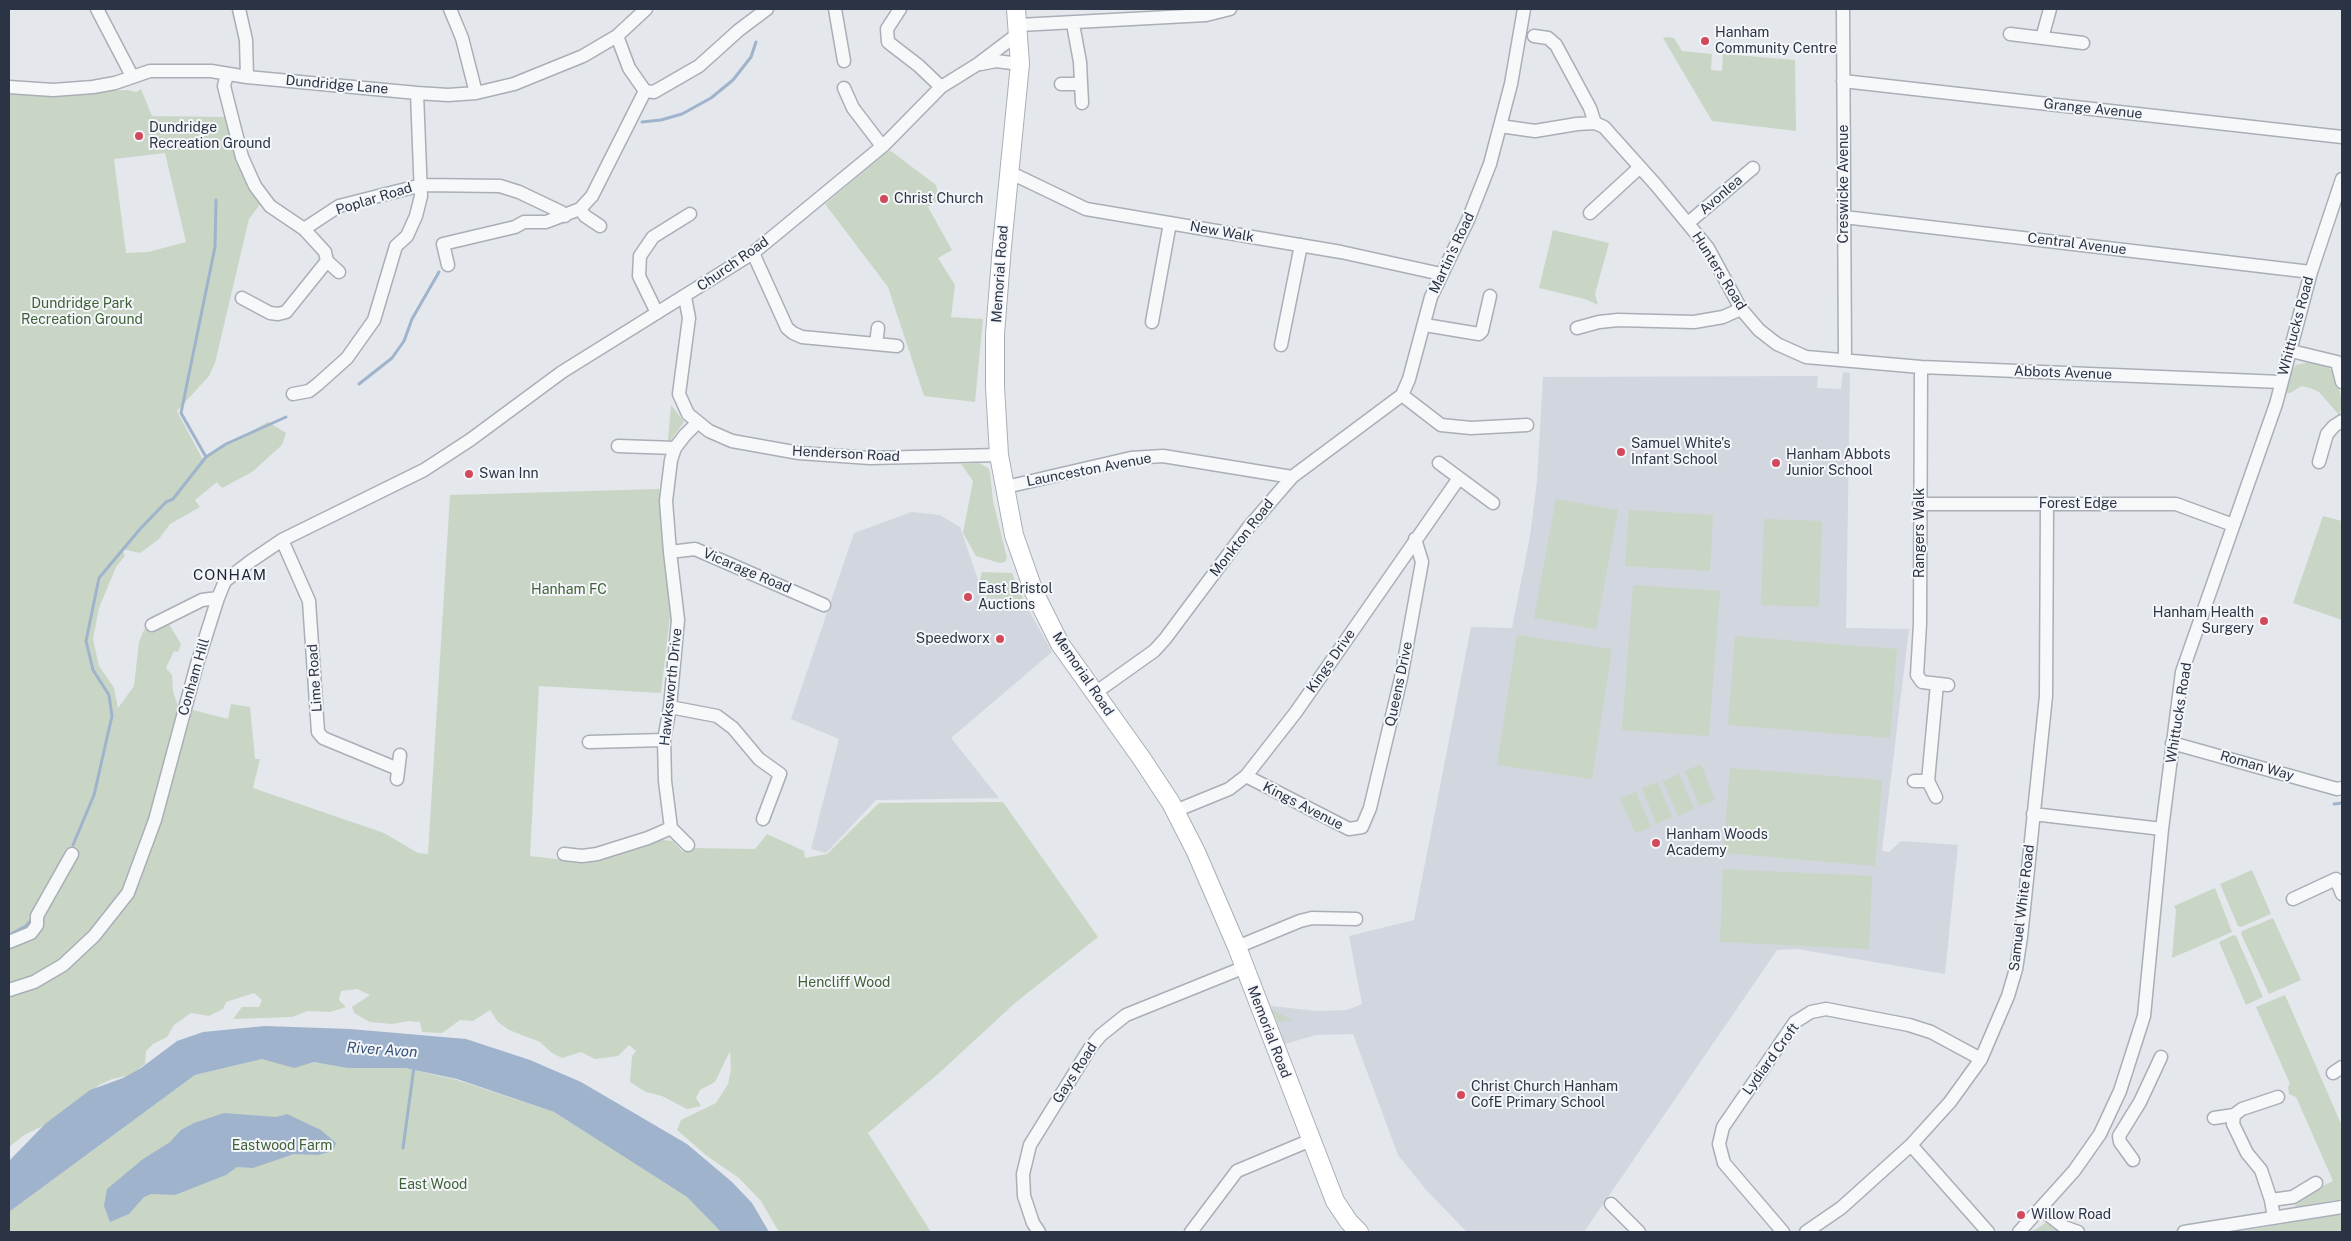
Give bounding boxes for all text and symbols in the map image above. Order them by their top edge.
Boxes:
place label: Hanham Community Centre [1715,25,1837,58]
marker: Hanham Community Centre [1699,35,1711,47]
street label: Dundridge Lane [285,72,389,98]
street label: Grange Avenue [2043,95,2143,123]
place label: Dundridge Recreation Ground [149,120,271,152]
street label: Creswicke Avenue [1836,125,1852,243]
marker: Dundridge Recreation Ground [133,130,145,142]
street label: Avonlea [1696,172,1746,218]
street label: Poplar Road [334,179,414,219]
place label: Christ Church [894,191,983,207]
marker: Christ Church [878,193,890,205]
street label: Martin's Road [1426,210,1478,296]
street label: New Walk [1188,218,1256,246]
street label: Memorial Road [988,225,1012,323]
street label: Hunters Road [1688,229,1750,313]
street label: Central Avenue [2027,230,2127,258]
street label: Church Road [694,233,772,295]
street label: Whittucks Road [2275,275,2317,377]
park label: Dundridge Park Recreation Ground [21,296,143,328]
street label: Abbots Avenue [2014,363,2112,383]
place label: Samuel White's Infant School [1631,436,1731,468]
street label: Henderson Road [792,443,900,465]
marker: Samuel White's Infant School [1615,446,1627,458]
place label: Hanham Abbots Junior School [1786,447,1891,480]
street label: Launceston Avenue [1025,450,1153,490]
marker: Hanham Abbots Junior School [1770,457,1782,469]
place label: Swan Inn [479,466,539,482]
marker: Swan Inn [463,468,475,480]
street label: Rangers Walk [1912,488,1928,578]
street label: Monkton Road [1207,496,1277,580]
street label: Forest Edge [2039,496,2117,512]
street label: Vicarage Road [700,545,794,597]
district label: CONHAM [192,566,268,584]
place label: East Bristol Auctions [978,581,1053,614]
park label: Hanham FC [531,582,607,598]
marker: East Bristol Auctions [962,591,974,603]
place label: Hanham Health Surgery [2153,605,2254,638]
marker: Hanham Health Surgery [2258,615,2270,627]
street label: Kings Drive [1303,626,1359,696]
street label: Hawksworth Drive [656,627,686,747]
street label: Memorial Road [1049,629,1117,719]
place label: Speedworx [916,631,990,647]
marker: Speedworx [994,633,1006,645]
street label: Conham Hill [175,636,213,718]
street label: Queens Drive [1382,640,1416,728]
street label: Lime Road [304,643,326,713]
street label: Whittucks Road [2163,661,2195,765]
street label: Roman Way [2218,747,2296,785]
street label: Kings Avenue [1260,778,1346,834]
place label: Hanham Woods Academy [1666,827,1768,860]
marker: Hanham Woods Academy [1650,837,1662,849]
street label: Samuel White Road [2006,844,2038,972]
park label: Hencliff Wood [798,975,890,991]
street label: Memorial Road [1244,983,1294,1081]
street label: Lydiard Croft [1739,1020,1803,1098]
water label: River Avon [346,1039,418,1061]
street label: Gays Road [1049,1040,1101,1106]
place label: Christ Church Hanham CofE Primary School [1471,1079,1618,1112]
marker: Christ Church Hanham CofE Primary School [1455,1089,1467,1101]
park label: Eastwood Farm [232,1138,332,1154]
park label: East Wood [399,1177,467,1193]
place label: Willow Road [2031,1207,2111,1223]
marker: Willow Road [2015,1209,2027,1221]

